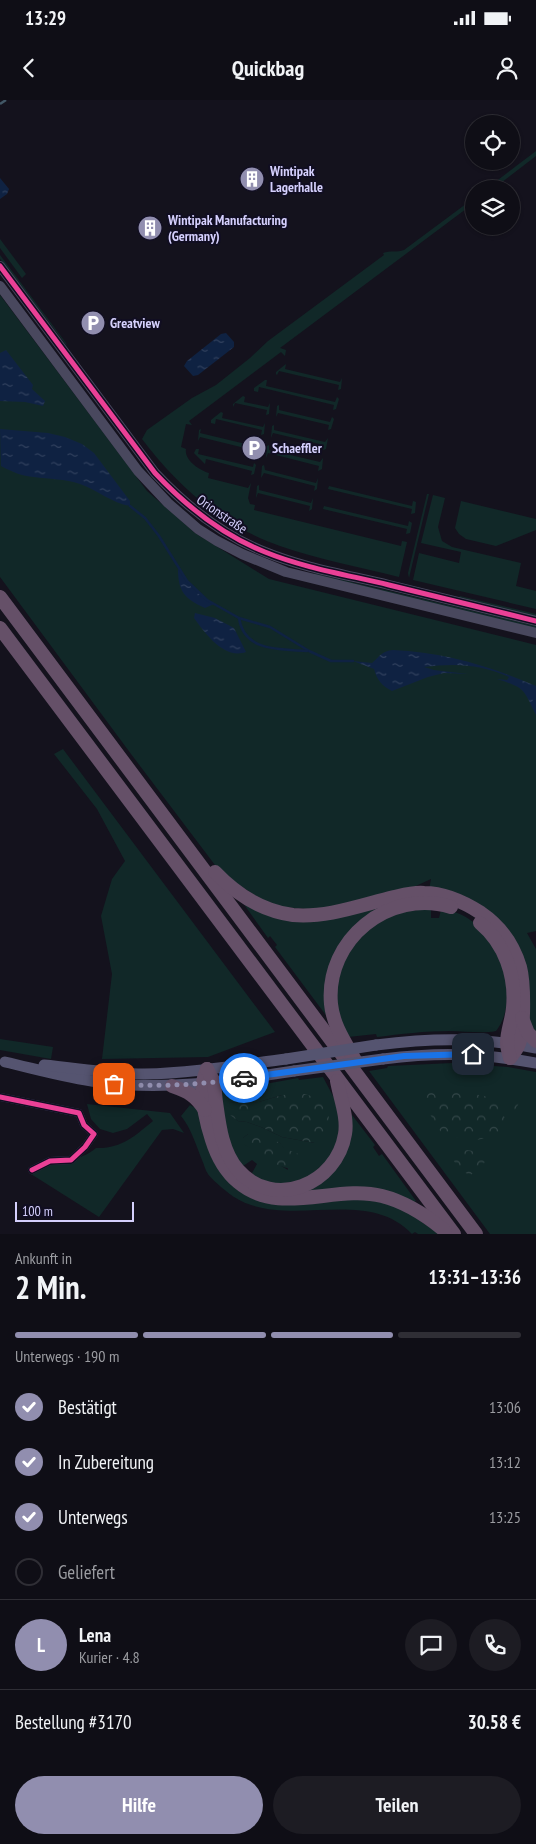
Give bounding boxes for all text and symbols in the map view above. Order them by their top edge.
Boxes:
text: 13:29 [25,6,66,30]
icon: back [15,54,43,82]
text: Quickbag [232,54,304,82]
icon: person [493,54,521,82]
map controls [465,115,520,235]
button: locate [465,115,520,170]
place label: Wintipak Lagerhalle [269,162,323,196]
building icon: Wintipak Lagerhalle [239,166,265,192]
button: layers [465,180,520,235]
place label: Wintipak Manufacturing (Germany) [167,211,287,245]
building icon: Wintipak Manufacturing (Germany) [137,215,163,241]
parking icon: Greatview [80,310,106,336]
place label: Greatview [110,314,160,332]
parking icon: Schaeffler [241,435,267,461]
place label: Schaeffler [272,439,323,457]
street label: Orionstraße [193,490,251,538]
pin [452,1033,494,1075]
icon: home [459,1040,487,1068]
courier [219,1053,269,1103]
pin [93,1063,135,1105]
icon: car [230,1064,258,1092]
icon: bag [100,1070,128,1098]
scale bar [15,1199,134,1222]
text: 100 m [22,1202,53,1220]
text: Ankunft in [15,1248,72,1268]
text: 13:31–13:36 [428,1265,521,1289]
text: 2 Min. [15,1266,86,1308]
text: Unterwegs · 190 m [15,1346,119,1366]
icon: check [15,1393,43,1421]
text: Bestätigt [58,1395,117,1419]
text: 13:06 [489,1397,521,1417]
icon: check [15,1448,43,1476]
text: In Zubereitung [58,1450,154,1474]
text: 13:12 [489,1452,521,1472]
icon: check [15,1503,43,1531]
text: Unterwegs [58,1505,128,1529]
text: 13:25 [489,1507,521,1527]
text: Geliefert [58,1560,115,1584]
button: chat [405,1619,457,1671]
button: phone [469,1619,521,1671]
text: Lena [79,1623,111,1647]
text: L [37,1633,45,1657]
text: Kurier · 4.8 [79,1647,140,1667]
text: Bestellung #3170 [15,1710,132,1734]
text: 30.58 € [468,1710,521,1734]
button: Hilfe [15,1776,263,1834]
button: Teilen [273,1776,521,1834]

